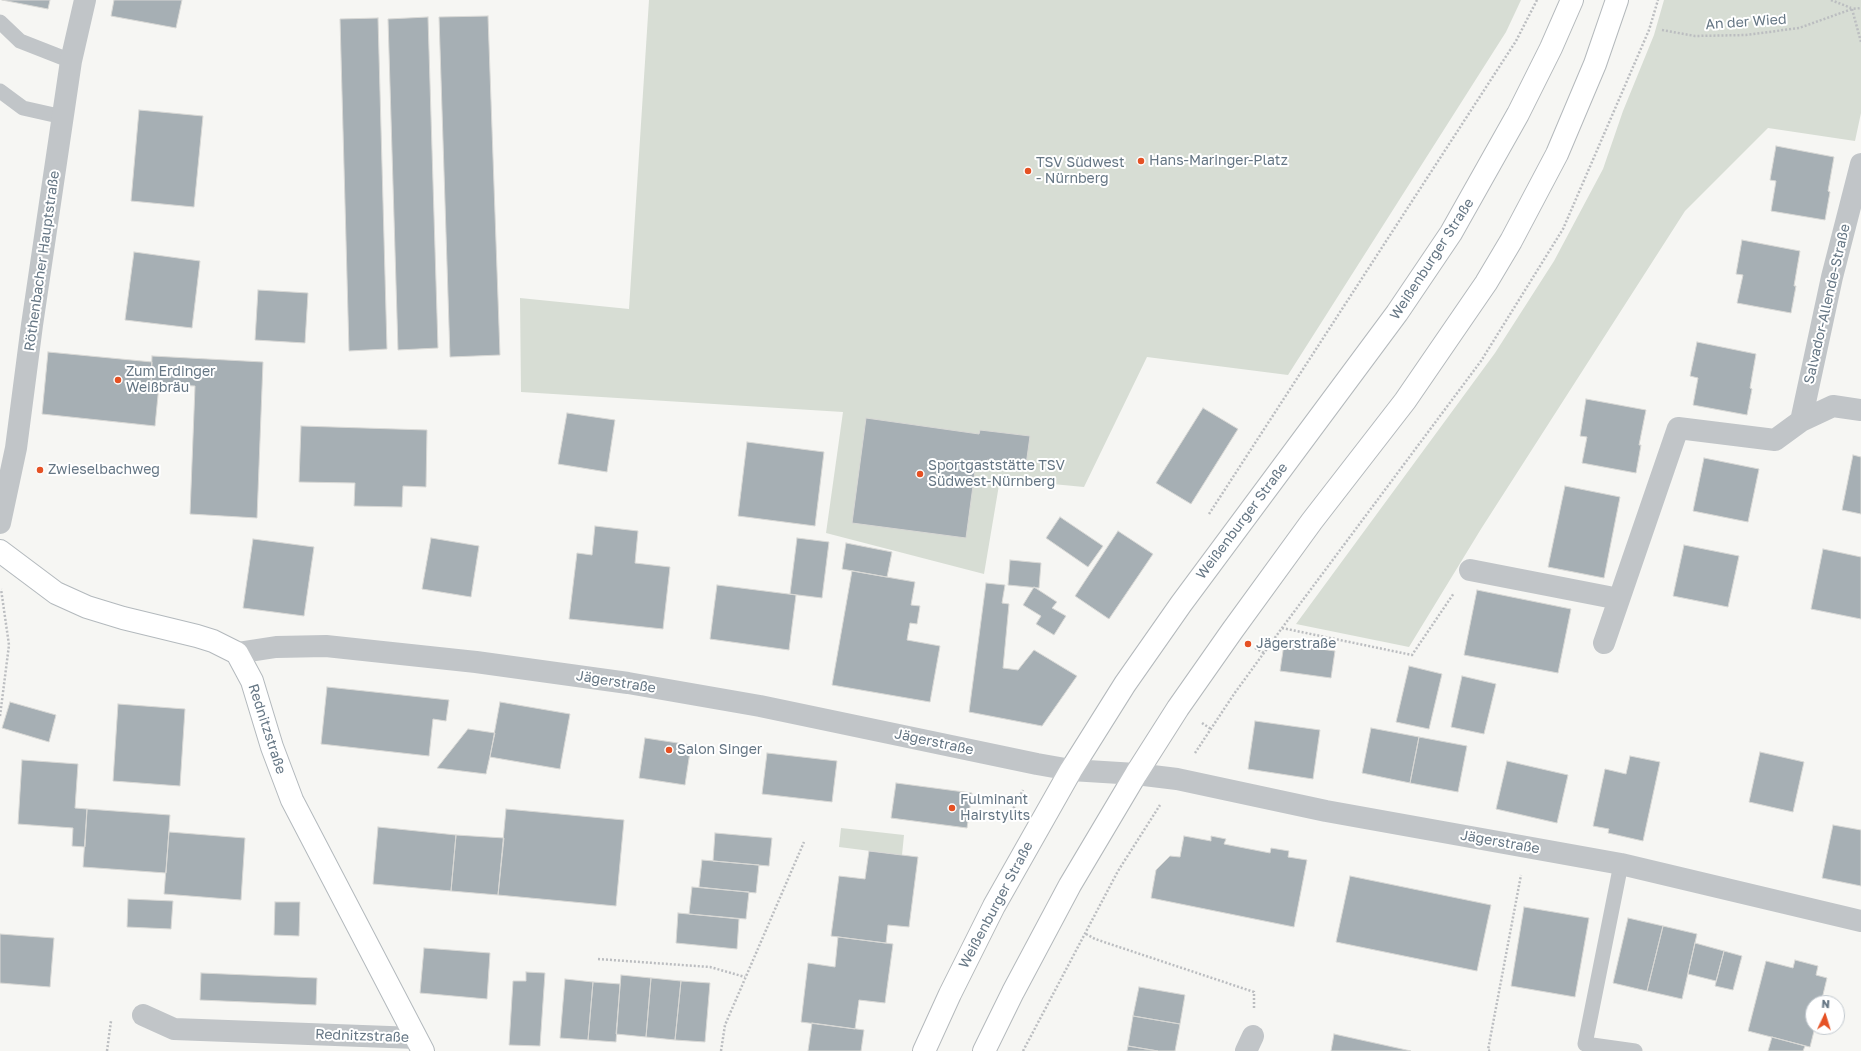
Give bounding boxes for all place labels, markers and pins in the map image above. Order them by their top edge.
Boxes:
place label: Hans-Maringer-Platz [1149,153,1288,169]
place label: TSV Südwest - Nürnberg [1036,155,1125,188]
marker: Hans-Maringer-Platz [1136,156,1146,166]
marker: TSV Südwest - Nürnberg [1023,166,1033,176]
place label: Zum Erdinger Weißbräu [126,364,216,396]
marker: Zum Erdinger Weißbräu [113,375,123,385]
place label: Sportgaststätte TSV Südwest-Nürnberg [928,458,1065,490]
place label: Zwieselbachweg [48,462,160,478]
marker: Zwieselbachweg [35,465,45,475]
marker: Sportgaststätte TSV Südwest-Nürnberg [915,469,925,479]
place label: Jägerstraße [1256,636,1336,652]
marker: Jägerstraße [1243,639,1253,649]
place label: Salon Singer [677,742,762,758]
marker: Salon Singer [664,745,674,755]
place label: Fulminant Hairstylits [960,792,1030,824]
marker: Fulminant Hairstylits [947,803,957,813]

